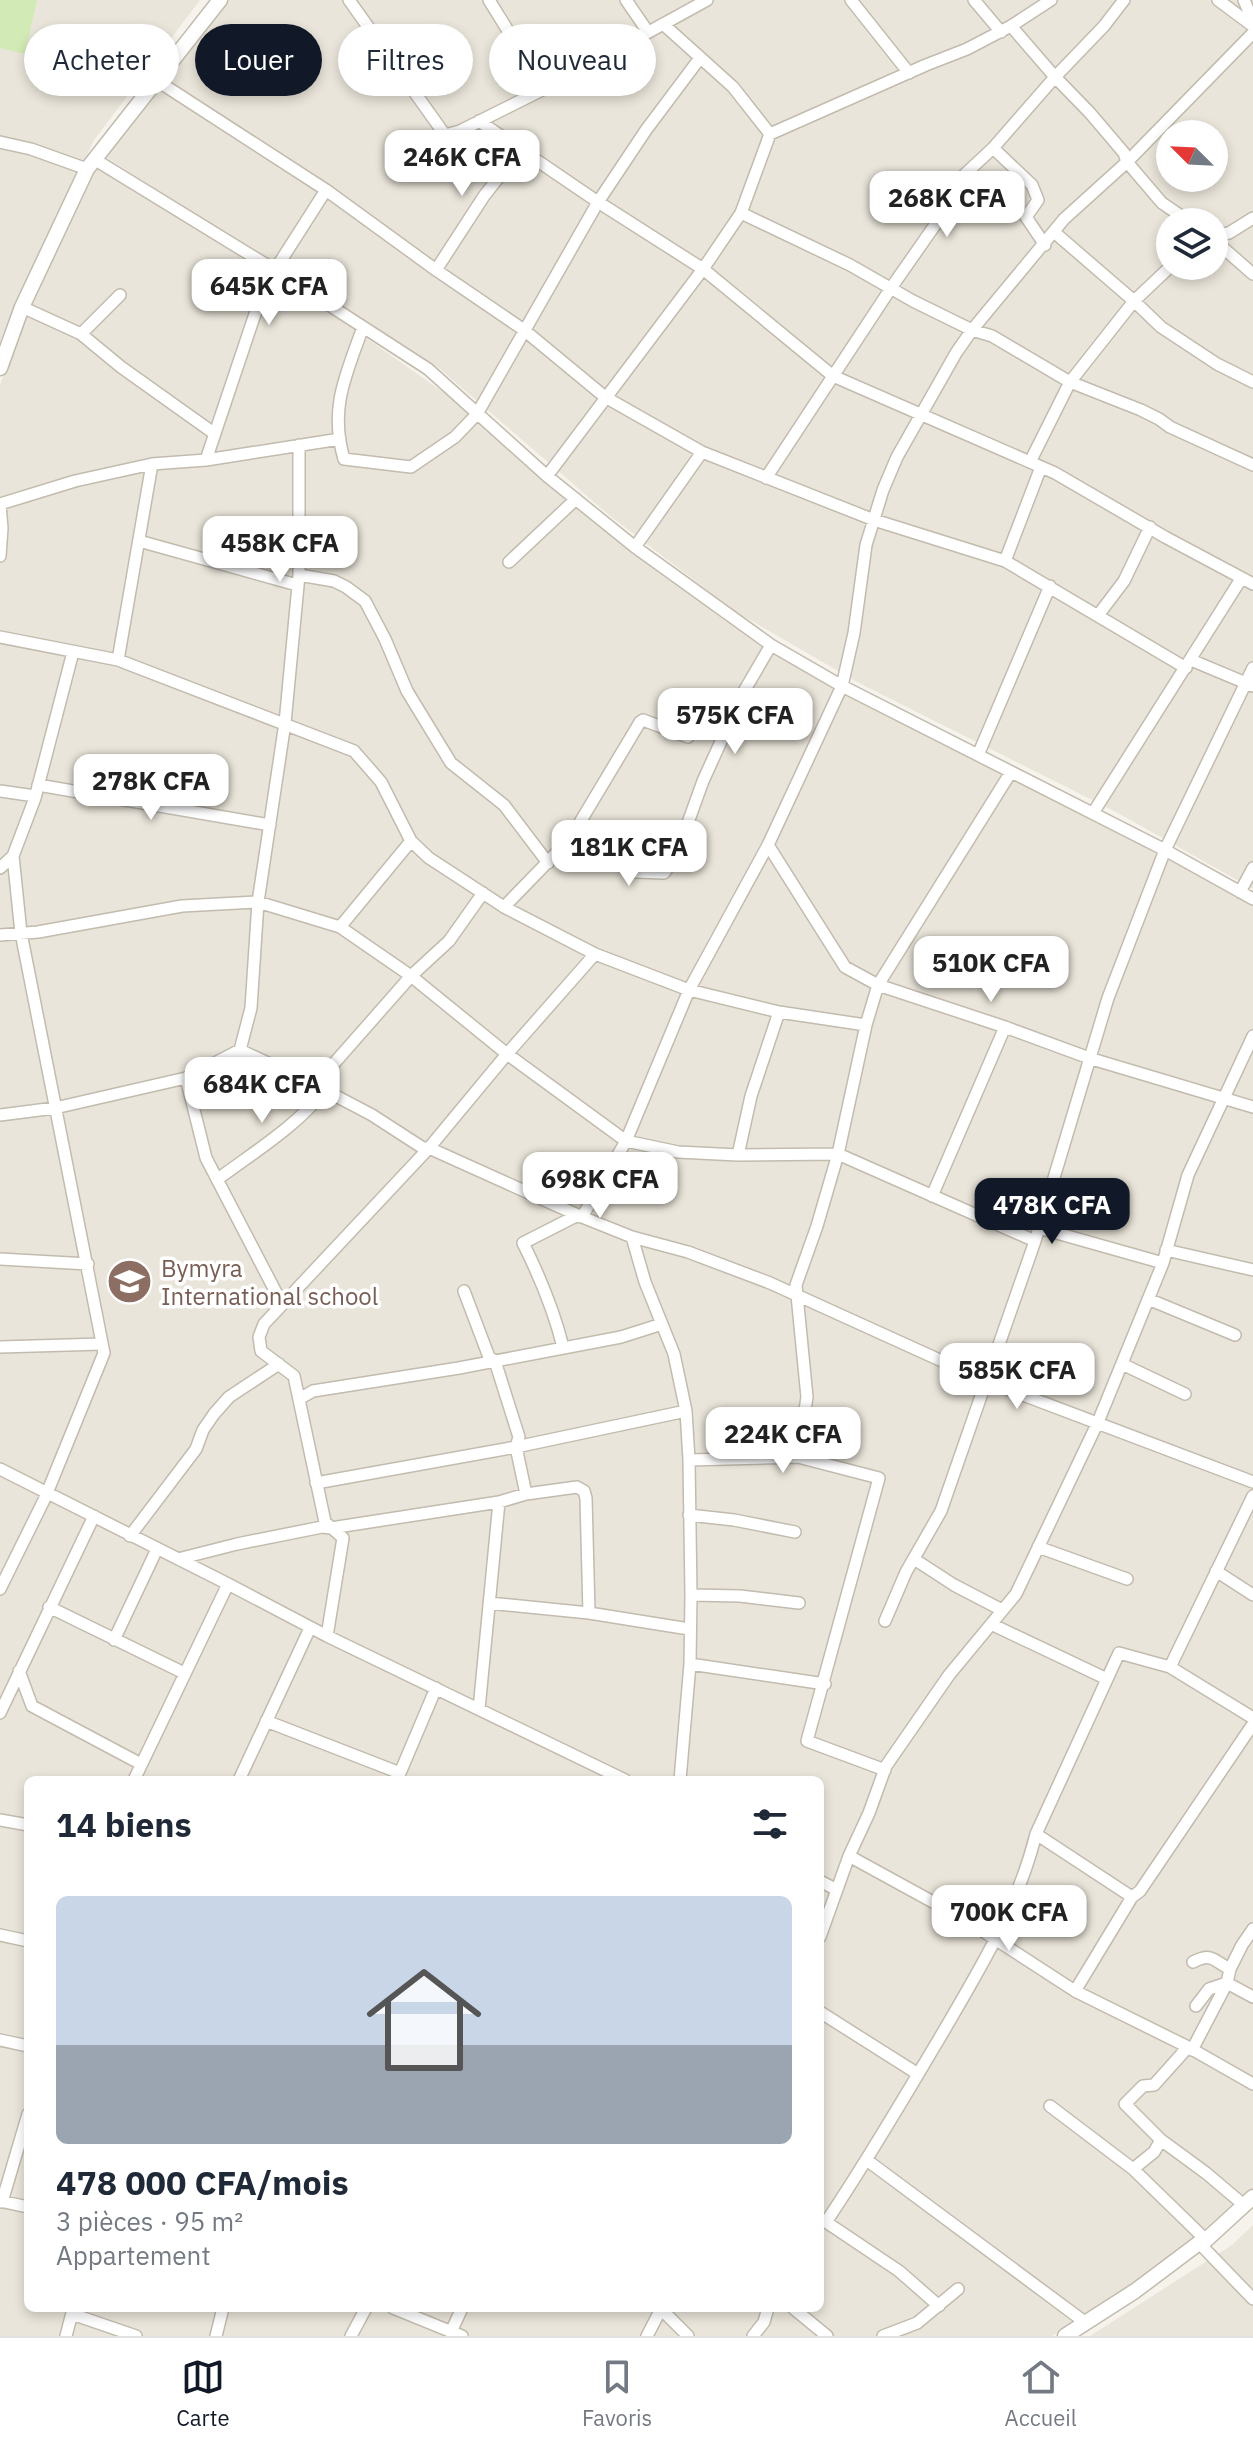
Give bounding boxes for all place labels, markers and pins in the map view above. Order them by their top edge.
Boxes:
pin: 246K CFA [379,130,545,198]
pin: 268K CFA [864,171,1030,239]
pin: 645K CFA [186,259,352,327]
pin: 458K CFA [197,516,363,584]
pin: 575K CFA [652,688,818,756]
pin: 278K CFA [68,754,234,822]
pin: 181K CFA [546,820,712,888]
pin: 510K CFA [908,936,1074,1004]
pin: 684K CFA [179,1057,345,1125]
pin: 698K CFA [517,1152,683,1220]
pin: 478K CFA [969,1178,1135,1246]
place label: Bymyra International school [161,1252,378,1312]
school or university icon: Bymyra International school [106,1258,154,1306]
pin: 585K CFA [934,1343,1100,1411]
pin: 224K CFA [700,1407,866,1475]
pin: 700K CFA [926,1885,1092,1953]

